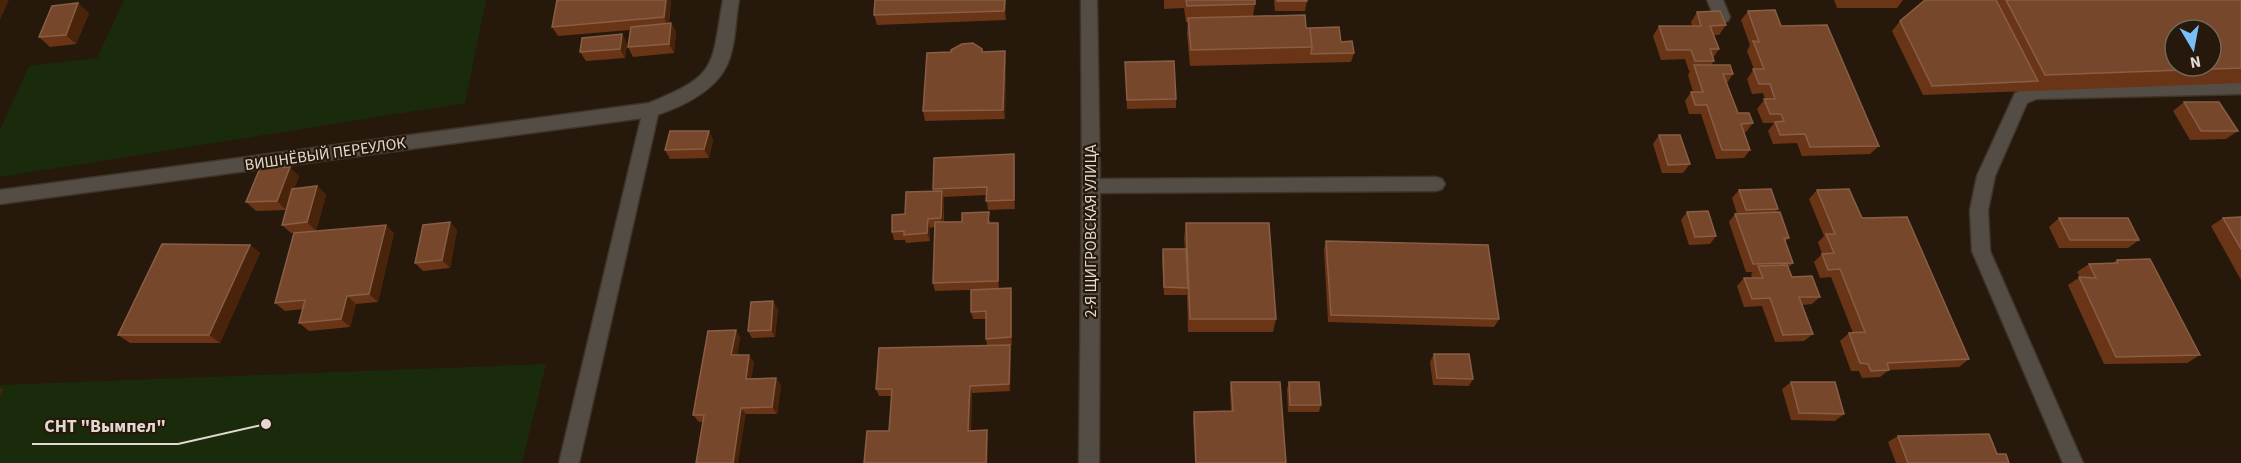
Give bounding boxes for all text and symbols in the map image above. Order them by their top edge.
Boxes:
north arrow [2163,18,2223,78]
text: N [2188,50,2203,74]
street label: ВИШНЁВЫЙ ПЕРЕУЛОК [243,132,408,176]
street label: 2-Я ЩИГРОВСКАЯ УЛИЦА [1080,144,1102,318]
callout: СНТ "Вымпел" [32,408,178,444]
text: СНТ "Вымпел" [44,414,166,439]

